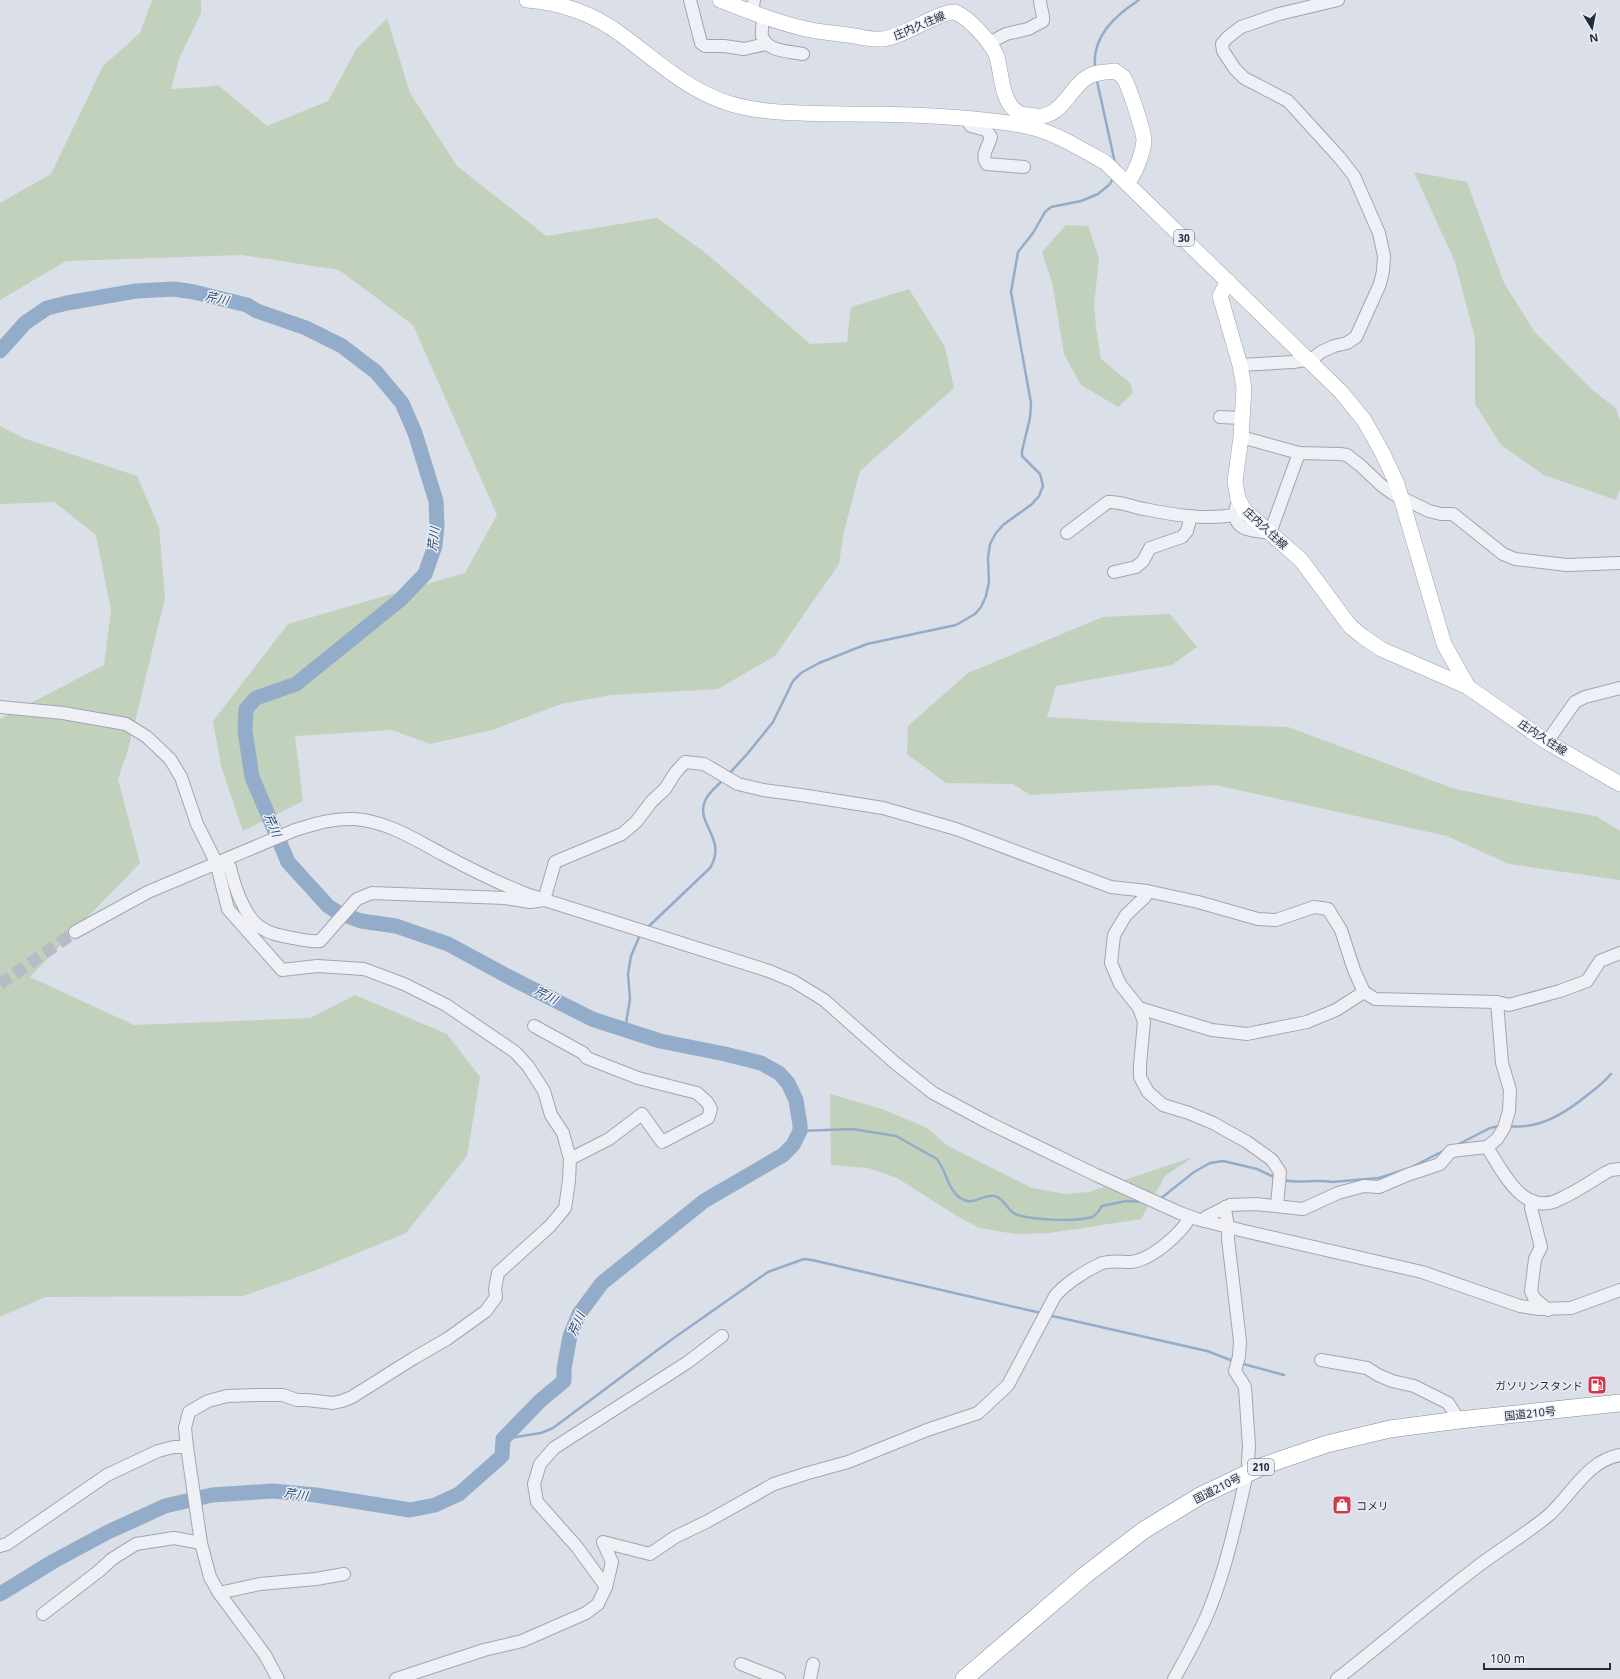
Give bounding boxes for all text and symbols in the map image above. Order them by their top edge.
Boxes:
street label: 庄内久住線 [891,7,947,43]
north arrow [1572,8,1612,48]
text: N [1588,30,1600,47]
road number: 30 [1174,230,1194,246]
water label: 芹川 [203,287,232,309]
street label: 庄内久住線 [1241,504,1291,552]
water label: 芹川 [423,524,443,552]
street label: 庄内久住線 [1516,716,1570,758]
water label: 芹川 [260,811,286,841]
water label: 芹川 [531,982,562,1009]
water label: 芹川 [563,1308,589,1338]
fuel station icon: ガソリンスタンド [1586,1374,1608,1396]
place label: ガソリンスタンド [1495,1378,1583,1393]
street label: 国道210号 [1503,1403,1557,1423]
road number: 210 [1248,1459,1274,1475]
street label: 国道210号 [1190,1470,1244,1506]
water label: 芹川 [283,1484,311,1504]
shop icon: コメリ [1331,1494,1353,1516]
place label: コメリ [1356,1498,1389,1513]
scale bar [1484,1645,1610,1671]
text: 100 m [1490,1650,1525,1667]

